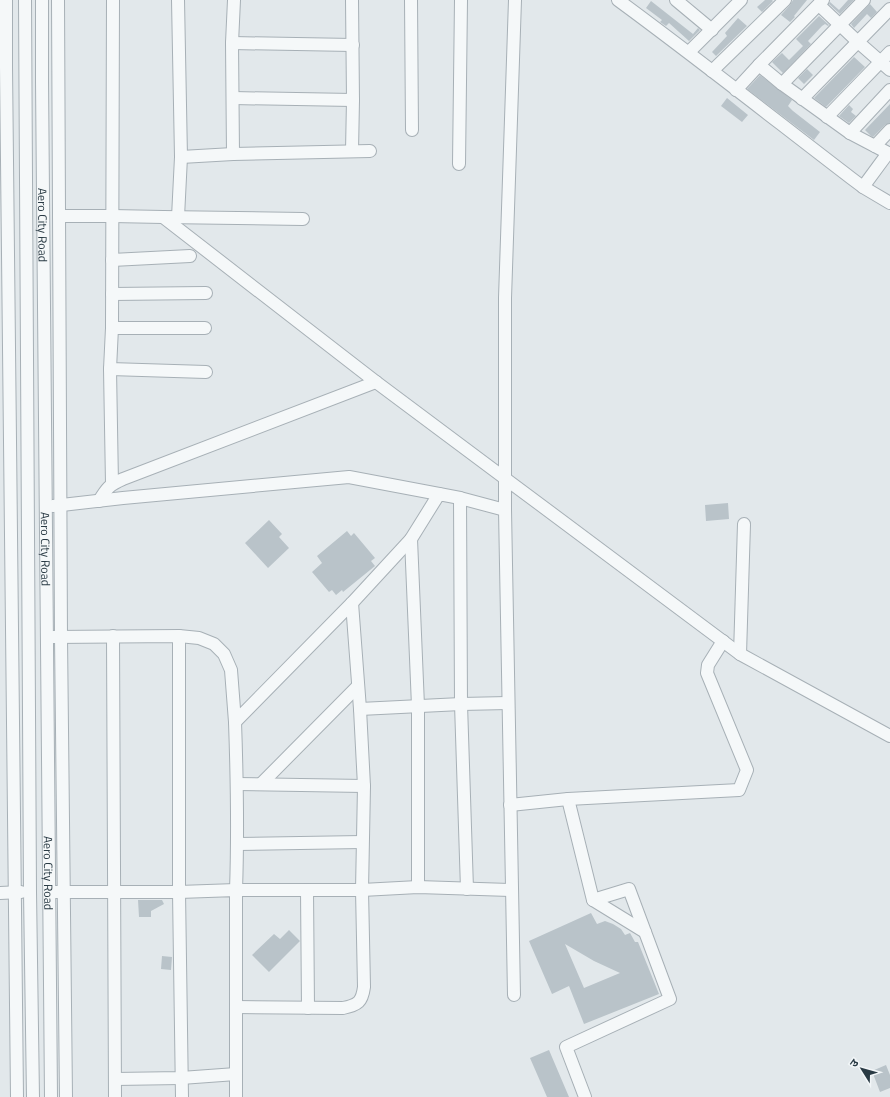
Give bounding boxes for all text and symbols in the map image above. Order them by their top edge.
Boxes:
street label: Aero City Road [33,188,53,262]
street label: Aero City Road [36,512,56,586]
street label: Aero City Road [39,836,59,910]
north arrow [842,1049,882,1089]
text: उ [846,1055,863,1070]

